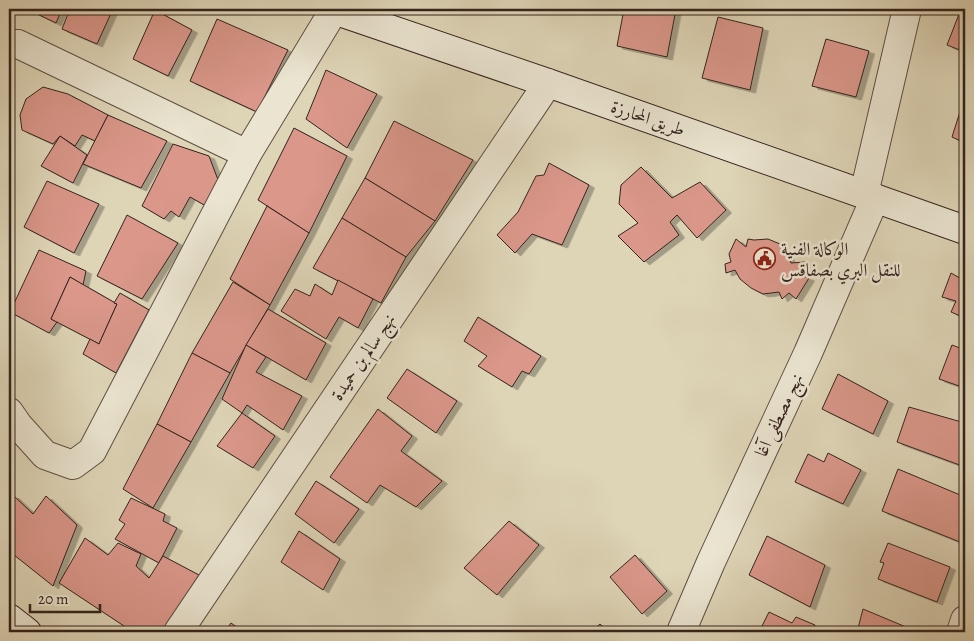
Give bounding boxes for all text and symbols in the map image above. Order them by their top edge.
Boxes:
street label: طريق المحارزة [608,94,688,142]
place label: الوكالة الفنية للنقل البري بصفاقس [781,237,901,285]
public building icon: الوكالة الفنية للنقل البري بصفاقس [753,247,777,271]
street label: نهج سالم بن حميدة [325,309,404,407]
street label: نهج مصطفى آغا [749,369,812,462]
scale bar [30,581,100,613]
text: 20 m [38,589,69,609]

